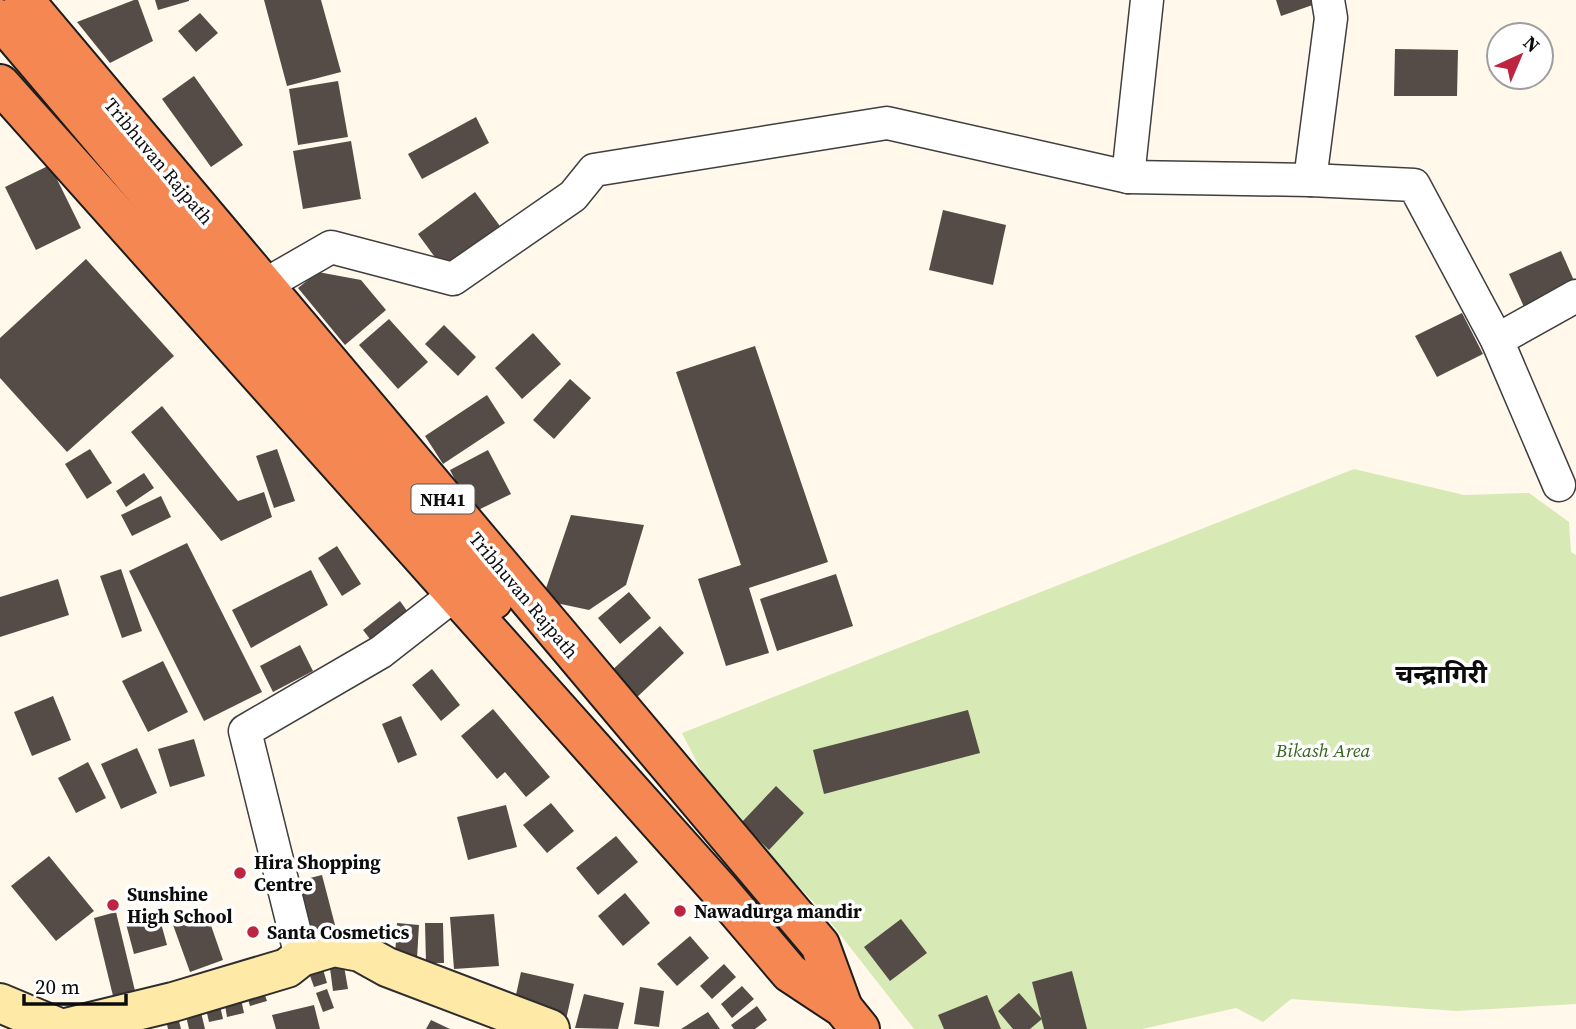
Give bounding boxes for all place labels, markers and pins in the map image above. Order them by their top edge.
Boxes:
place label: Hira Shopping Centre [254,849,381,897]
marker: Hira Shopping Centre [232,865,248,881]
place label: Sunshine High School [127,881,233,929]
marker: Sunshine High School [105,897,121,913]
place label: Nawadurga mandir [694,898,862,924]
marker: Nawadurga mandir [672,903,688,919]
place label: Santa Cosmetics [267,919,410,945]
marker: Santa Cosmetics [245,924,261,940]

